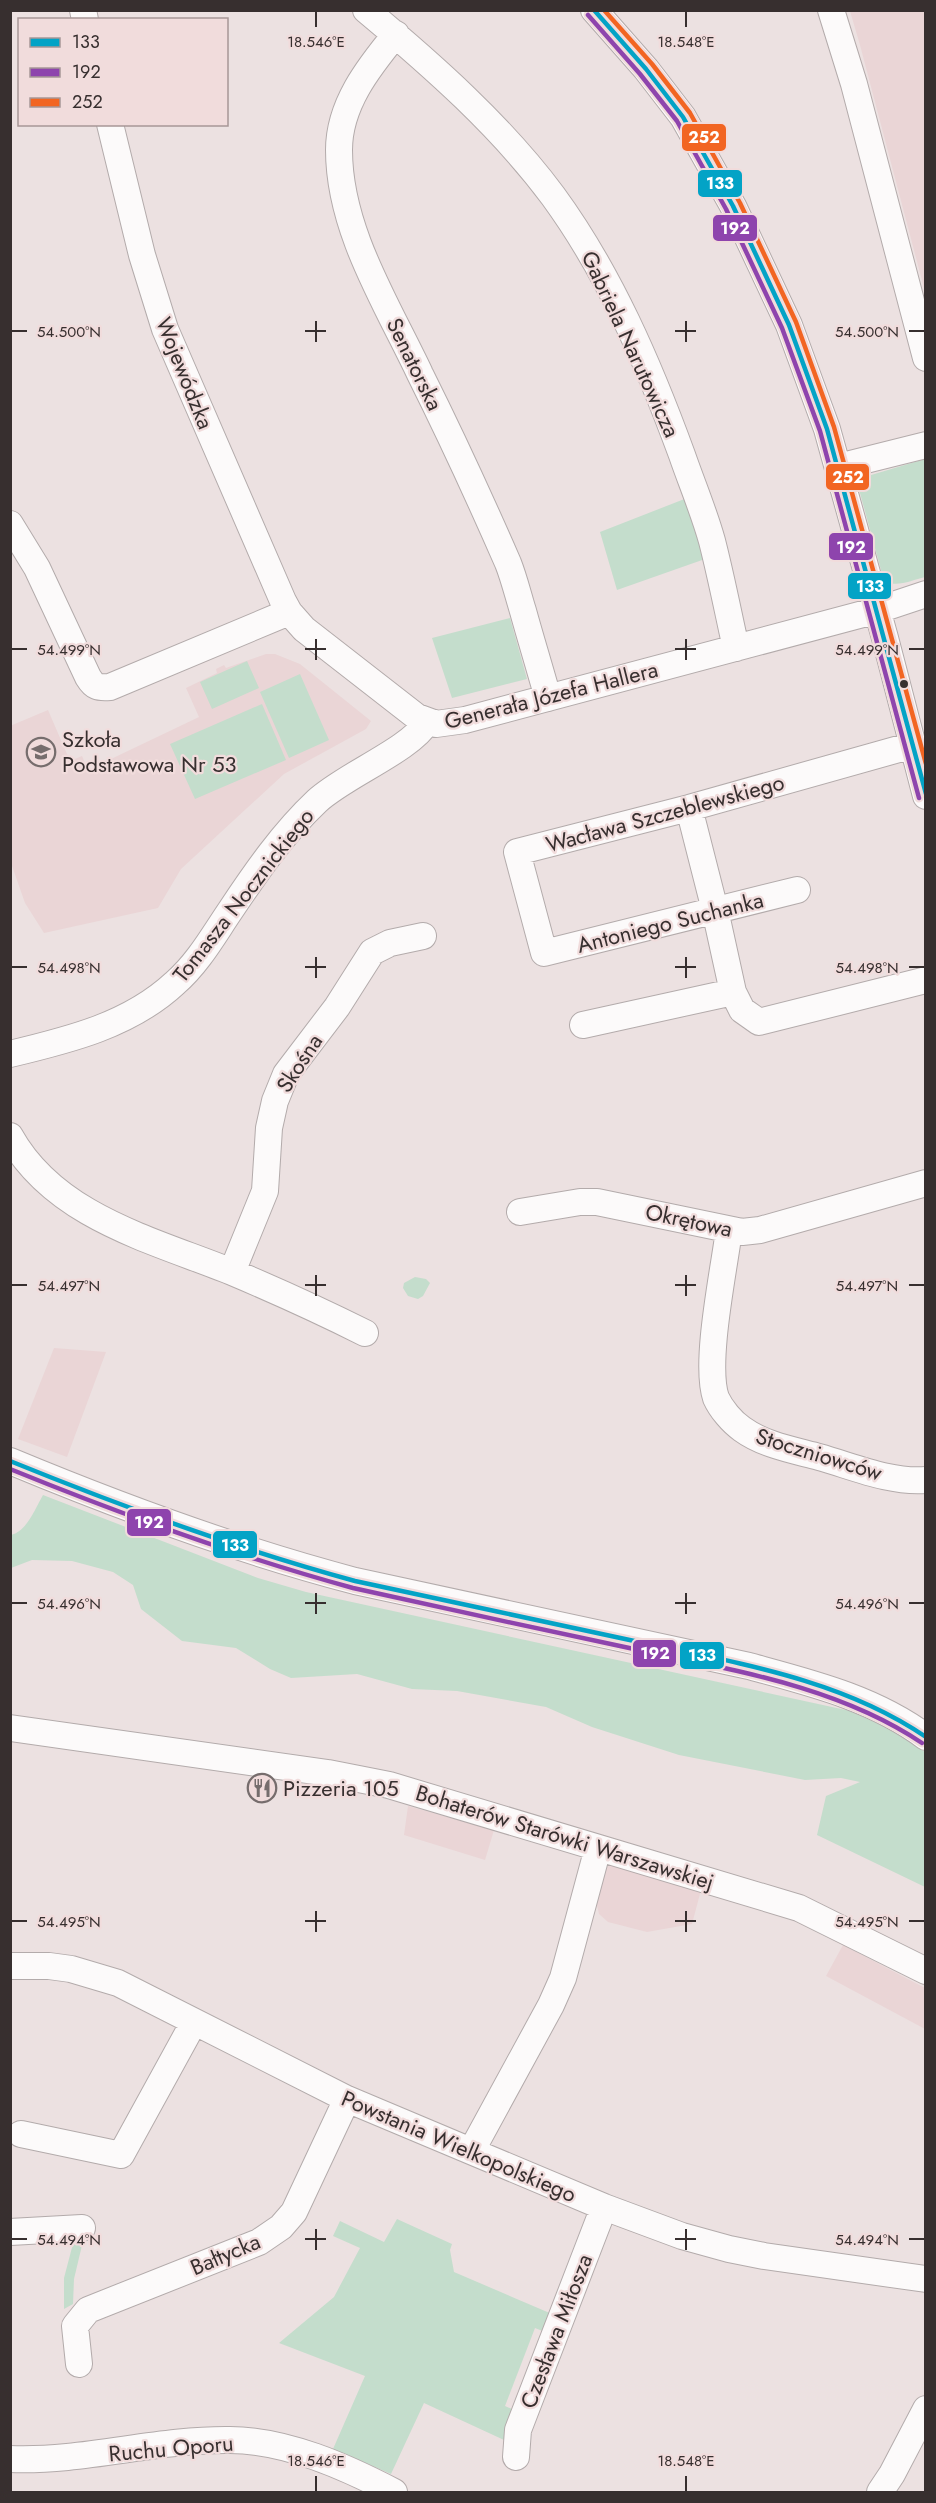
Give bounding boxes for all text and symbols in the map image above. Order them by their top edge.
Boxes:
legend [18,18,228,126]
text: 133 [72,29,100,55]
text: 18.546°E [287,31,345,53]
text: 18.548°E [657,31,715,53]
text: 192 [72,59,101,85]
text: 252 [72,89,103,115]
line badge: 252 [681,123,727,152]
text: 252 [688,126,720,149]
line badge: 133 [697,169,743,198]
text: 133 [706,172,734,195]
line badge: 192 [712,214,758,242]
text: 192 [720,217,750,240]
street label: Gabriela Narutowicza [574,245,688,443]
street label: Wojewódzka [148,312,222,434]
street label: Senatorska [379,312,451,416]
text: 54.500°N [37,321,101,343]
text: 54.500°N [835,321,899,343]
line badge: 252 [825,463,870,491]
text: 252 [832,466,864,489]
line badge: 192 [828,532,874,561]
text: 192 [836,536,866,559]
line badge: 133 [847,572,892,600]
text: 133 [856,575,884,598]
text: 54.499°N [37,639,101,661]
text: 54.499°N [835,639,899,661]
street label: Generała Józefa Hallera [441,653,661,737]
unlabelled marker [898,678,910,690]
place label: Szkoła Podstawowa Nr 53 [62,723,237,780]
school or university icon: Szkoła Podstawowa Nr 53 [25,736,57,768]
street label: Wacława Szczeblewskiego [542,766,788,860]
street label: Tomasza Nocznickiego [165,801,321,989]
street label: Antoniego Suchanka [573,883,767,961]
text: 54.498°N [37,957,101,979]
text: 54.498°N [835,957,899,979]
street label: Skośna [268,1027,330,1099]
street label: Okrętowa [643,1195,735,1245]
text: 54.497°N [38,1275,100,1297]
text: 54.497°N [836,1275,898,1297]
street label: Stoczniowców [752,1420,886,1488]
line badge: 192 [126,1508,172,1537]
text: 192 [134,1511,164,1534]
line badge: 133 [212,1530,258,1559]
text: 133 [221,1534,249,1557]
text: 54.496°N [37,1593,101,1615]
text: 54.496°N [835,1593,899,1615]
line badge: 192 [632,1639,677,1668]
line badge: 133 [679,1641,725,1670]
text: 192 [640,1642,670,1665]
text: 133 [688,1644,716,1667]
restaurant icon: Pizzeria 105 [246,1772,278,1804]
place label: Pizzeria 105 [283,1772,399,1804]
street label: Bohaterów Starówki Warszawskiej [412,1776,718,1898]
text: 54.495°N [37,1911,101,1933]
text: 54.495°N [835,1911,899,1933]
street label: Powstania Wielkopolskiego [337,2082,581,2210]
street label: Bałtycka [185,2225,265,2283]
text: 54.494°N [37,2229,101,2251]
text: 54.494°N [835,2229,899,2251]
street label: Czesława Miłosza [512,2249,600,2413]
street label: Ruchu Oporu [107,2427,235,2469]
text: 18.546°E [287,2450,345,2472]
text: 18.548°E [657,2450,715,2472]

